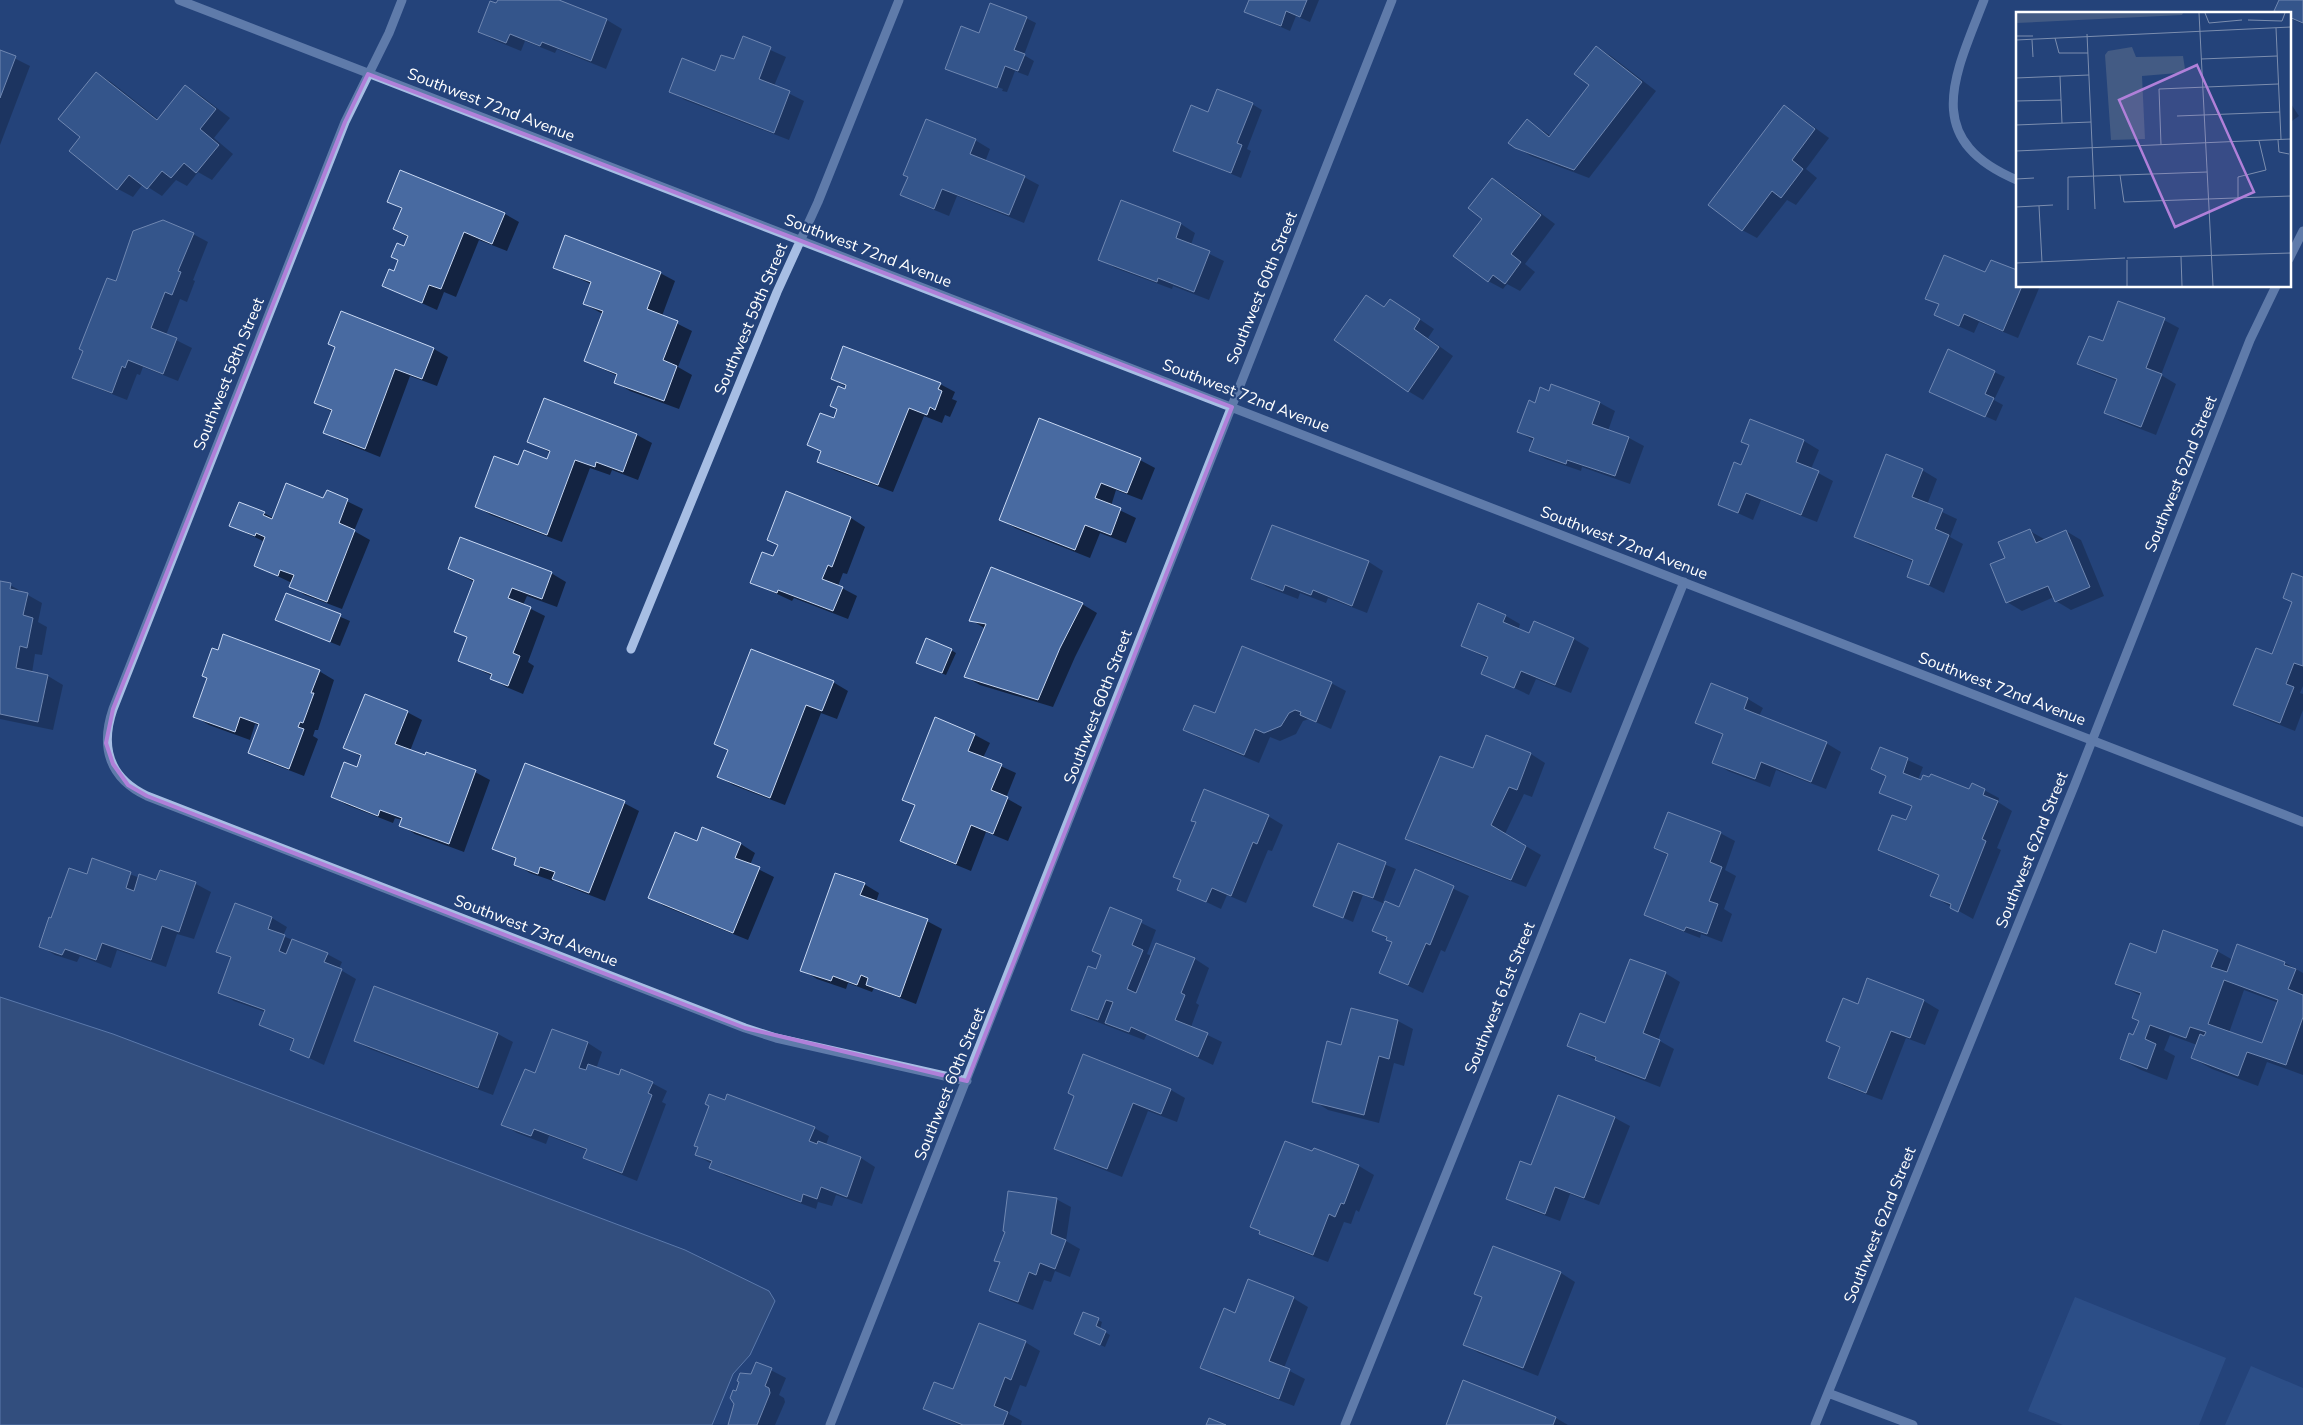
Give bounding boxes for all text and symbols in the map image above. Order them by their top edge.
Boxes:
inset map [2016,12,2290,288]
street label: Southwest 72nd Avenue [404,63,578,147]
street label: Southwest 60th Street [1221,208,1303,368]
street label: Southwest 72nd Avenue [781,209,955,293]
street label: Southwest 59th Street [709,239,793,398]
street label: Southwest 58th Street [188,294,270,454]
street label: Southwest 72nd Avenue [1159,354,1333,438]
street label: Southwest 62nd Street [2140,392,2223,555]
street label: Southwest 72nd Avenue [1537,501,1711,585]
street label: Southwest 60th Street [1058,627,1138,787]
street label: Southwest 72nd Avenue [1915,647,2089,731]
street label: Southwest 62nd Street [1991,768,2074,931]
street label: Southwest 73rd Avenue [451,890,621,972]
street label: Southwest 61st Street [1460,919,1541,1077]
street label: Southwest 60th Street [909,1004,991,1164]
street label: Southwest 62nd Street [1839,1143,1922,1306]

